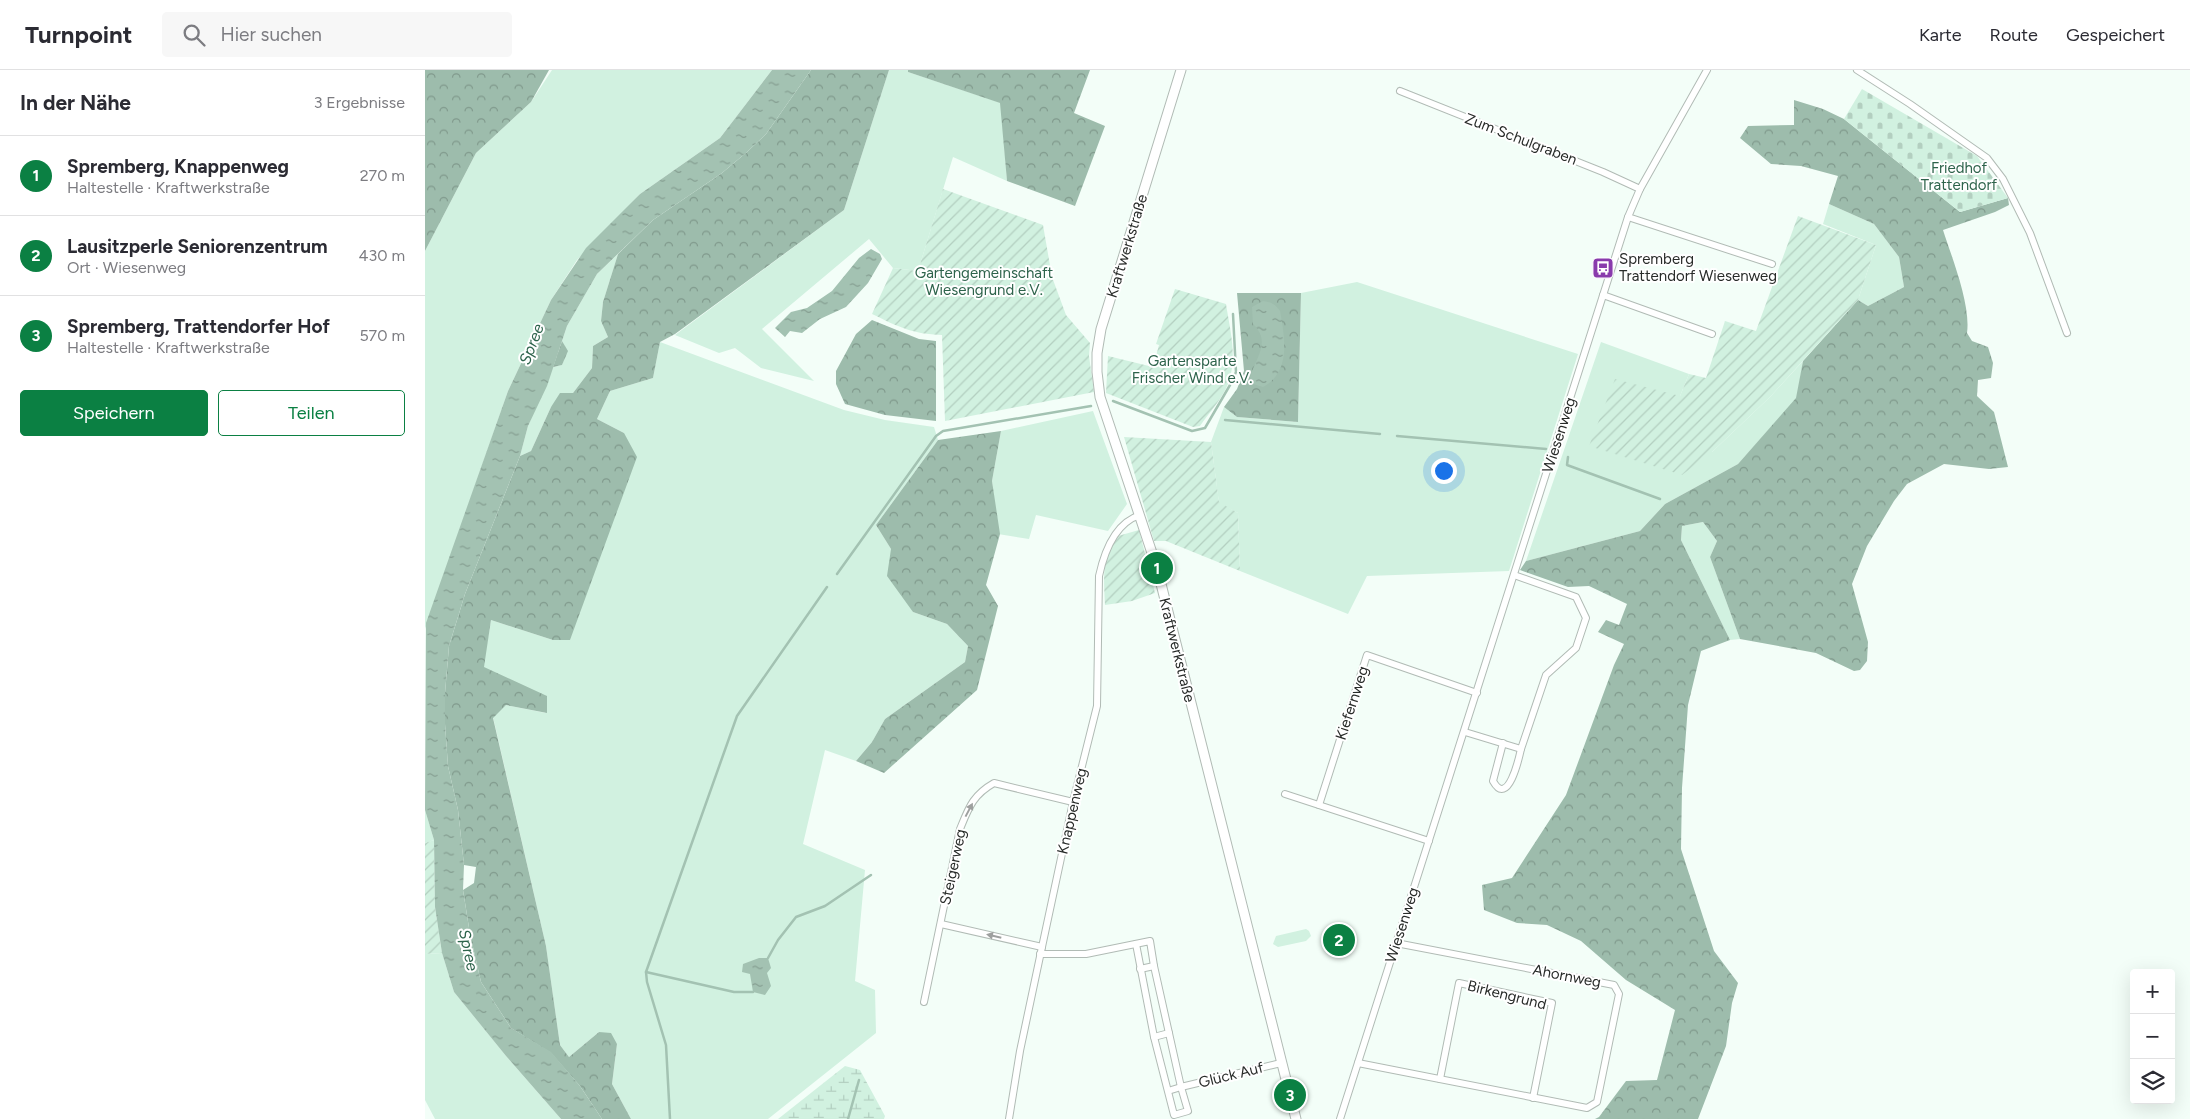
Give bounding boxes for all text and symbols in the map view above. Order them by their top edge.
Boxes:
search box [162,12,512,57]
text: Turnpoint [25,20,132,49]
icon: search [180,21,208,49]
text: Hier suchen [220,23,322,46]
text: Karte [1919,24,1962,46]
text: Route [1990,24,2038,46]
text: Gespeichert [2066,24,2165,46]
text: In der Nähe [20,90,131,115]
text: 3 Ergebnisse [314,93,405,112]
street label: Zum Schulgraben [1462,109,1580,169]
text: Spremberg, Knappenweg [67,155,289,178]
park label: Friedhof Trattendorf [1921,159,1998,194]
text: 1 [33,166,39,185]
text: 270 m [360,166,405,185]
text: Haltestelle · Kraftwerkstraße [67,178,270,197]
street label: Kraftwerkstraße [1103,192,1151,300]
text: Lausitzperle Seniorenzentrum [67,235,328,258]
text: 2 [31,246,41,265]
text: 430 m [359,246,405,265]
place label: Spremberg Trattendorf Wiesenweg [1619,250,1777,285]
bus stop icon: Spremberg Trattendorf Wiesenweg [1591,256,1615,280]
text: Ort · Wiesenweg [67,258,186,277]
park label: Gartengemeinschaft Wiesengrund e.V. [915,264,1054,299]
text: Spremberg, Trattendorfer Hof [67,315,330,338]
water label: Spree [515,321,548,367]
text: 3 [32,326,40,345]
text: 570 m [359,326,405,345]
text: Haltestelle · Kraftwerkstraße [67,338,270,357]
park label: Gartensparte Frischer Wind e.V. [1132,352,1252,387]
button: Speichern [20,390,208,436]
button: Teilen [218,390,405,436]
street label: Wiesenweg [1538,395,1580,475]
your location [1431,458,1457,484]
pin: 1 [1141,549,1173,587]
street label: Kraftwerkstraße [1155,596,1199,704]
street label: Kiefernweg [1332,664,1372,742]
street label: Knappenweg [1053,766,1091,856]
one-way arrow [965,802,973,817]
street label: Steigerweg [936,827,970,907]
street label: Wiesenweg [1381,885,1423,965]
pin: 2 [1323,921,1355,959]
water label: Spree [455,927,482,973]
one-way arrow [986,932,1002,940]
street label: Ahornweg [1531,961,1603,991]
map controls [2130,969,2175,1104]
button: + [2130,969,2175,1014]
street label: Birkengrund [1466,976,1548,1014]
button: − [2130,1014,2175,1059]
street label: Glück Auf [1197,1058,1266,1092]
button: layers [2130,1059,2175,1104]
pin: 3 [1274,1076,1306,1114]

